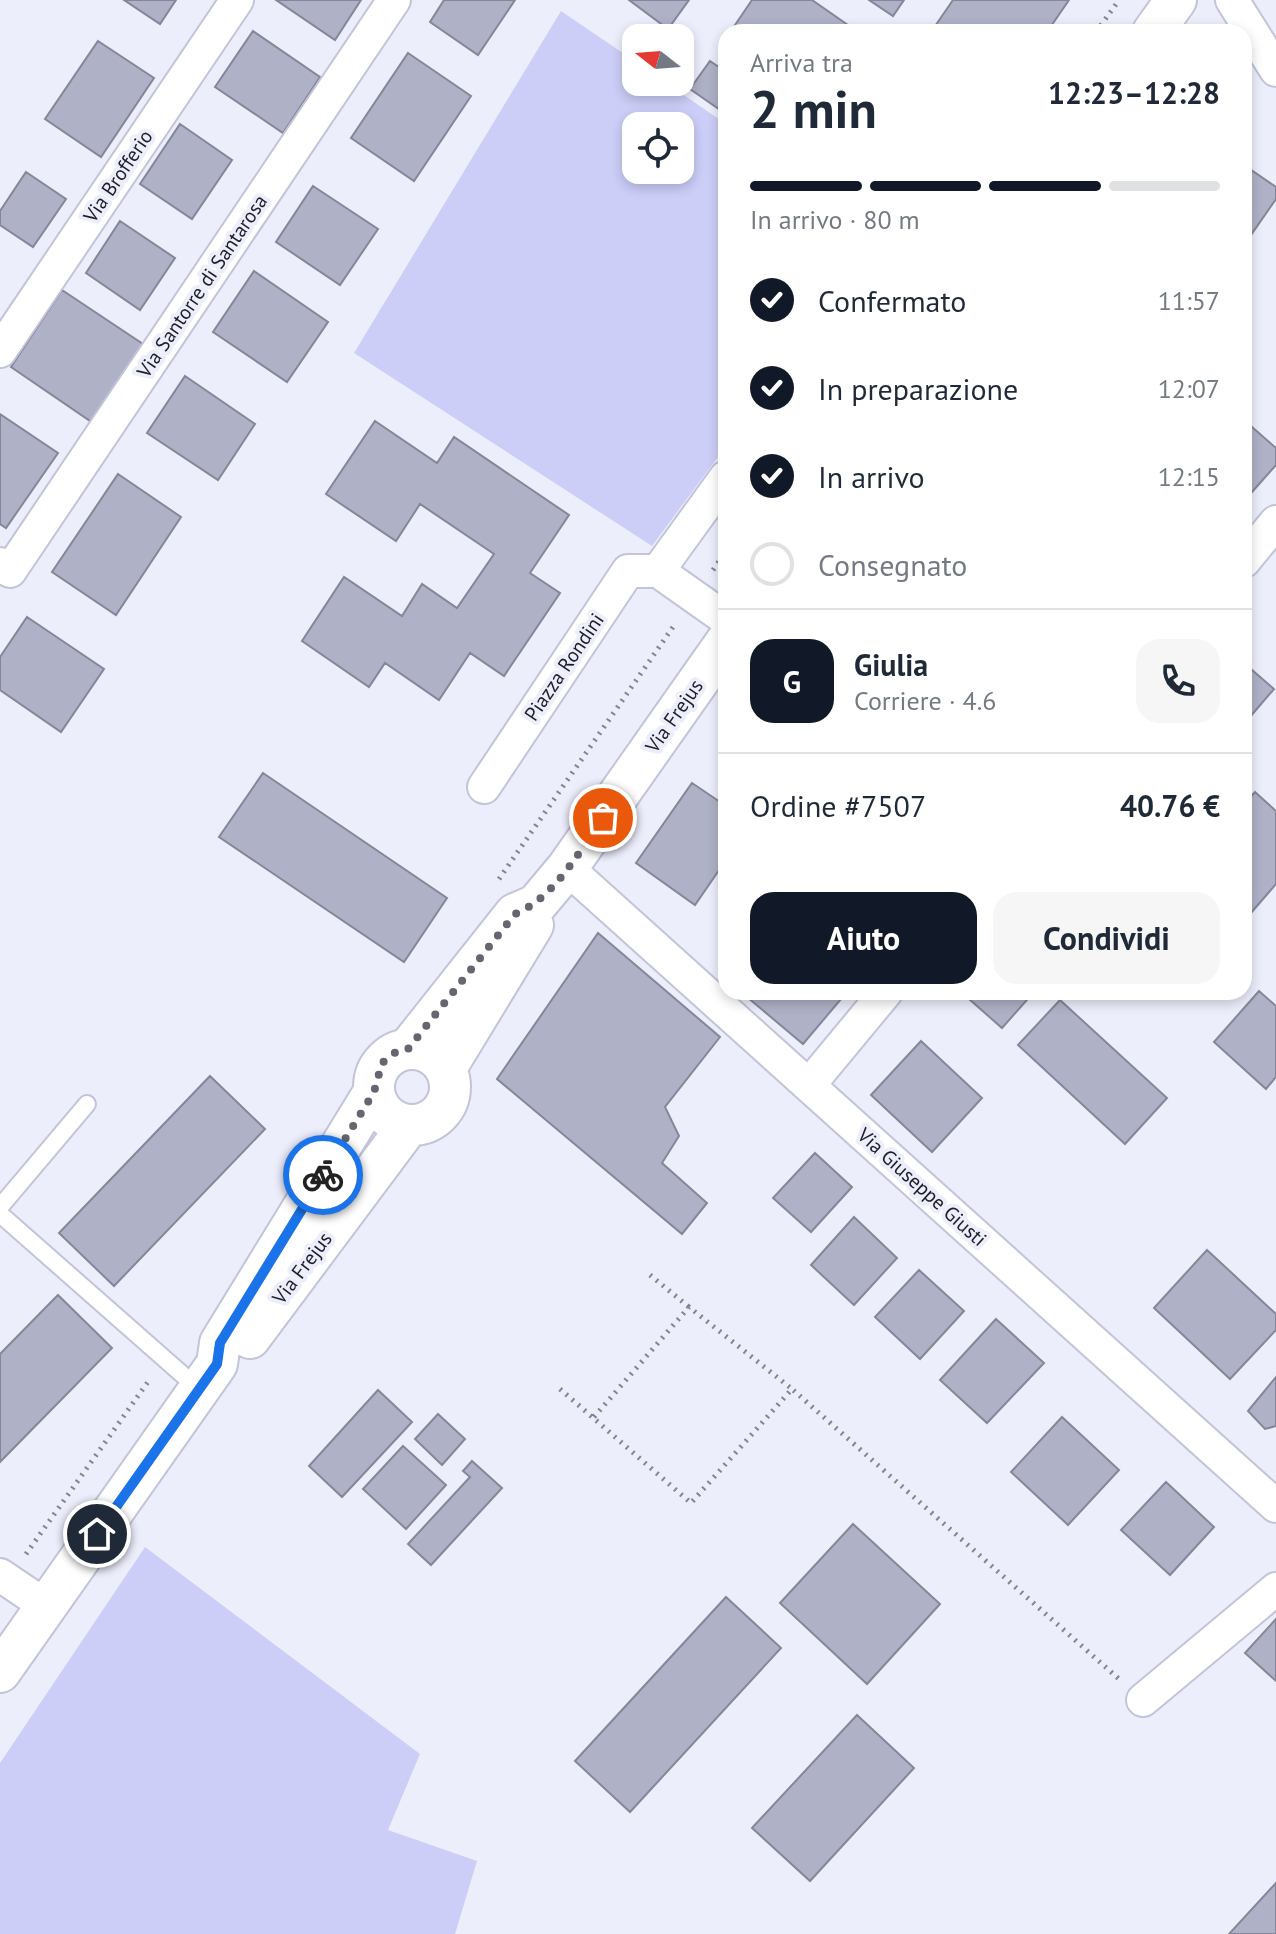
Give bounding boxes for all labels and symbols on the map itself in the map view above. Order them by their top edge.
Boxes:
north arrow [622,24,694,96]
street label: Via Brofferio [77,125,159,228]
street label: Via Santorre di Santarosa [130,189,273,383]
street label: Piazza Rondini [518,608,610,726]
street label: Via Frejus [639,674,709,759]
pin [569,784,637,852]
street label: Via Giuseppe Giusti [851,1121,992,1252]
courier [283,1135,363,1215]
street label: Via Frejus [266,1227,338,1310]
pin [63,1500,131,1568]

